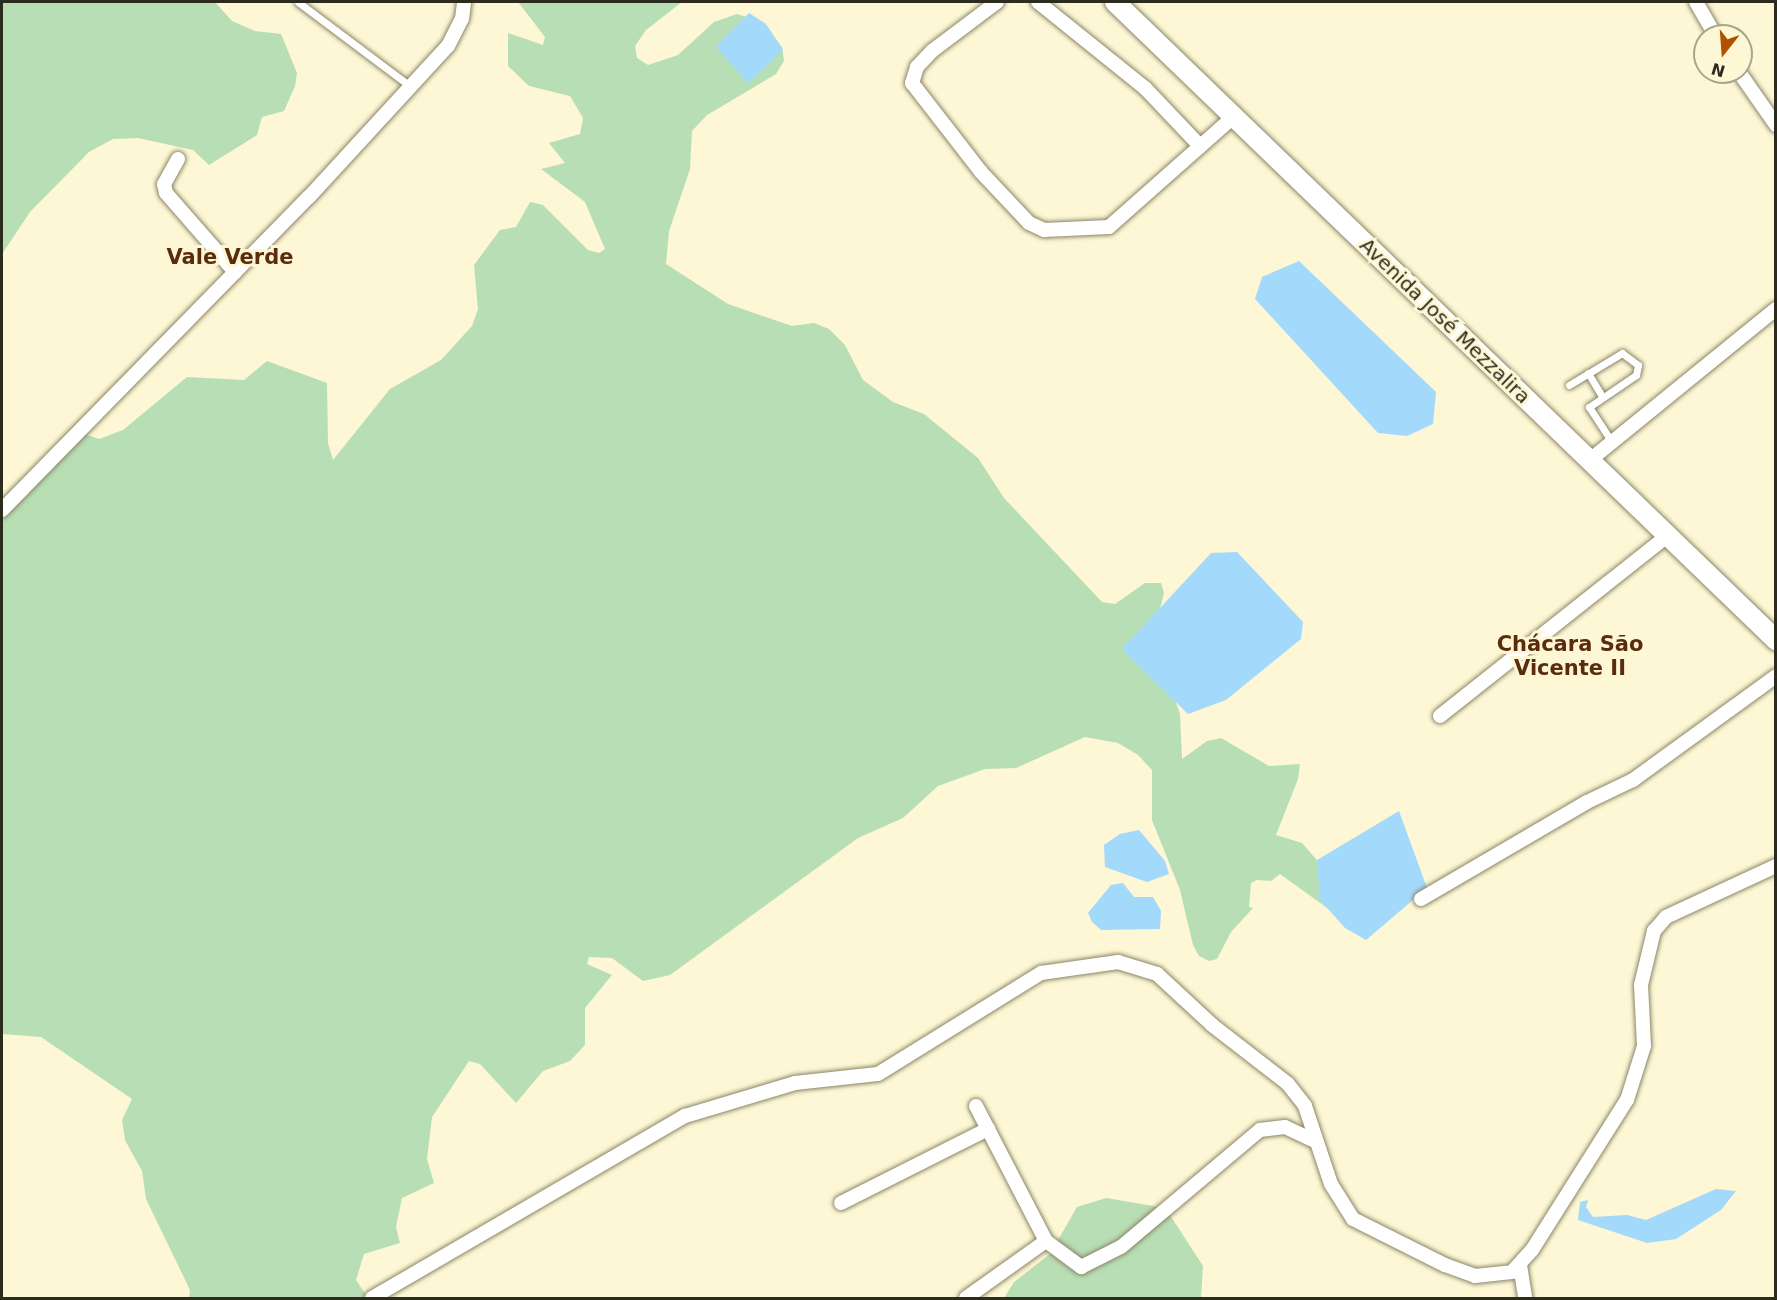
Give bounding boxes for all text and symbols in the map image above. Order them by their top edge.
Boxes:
north arrow [1693,24,1753,84]
text: N [1709,59,1727,81]
street label: Avenida José Mezzalira [1355,233,1535,409]
district label: Vale Verde [166,244,294,270]
district label: Chácara São Vicente II [1497,631,1643,681]

